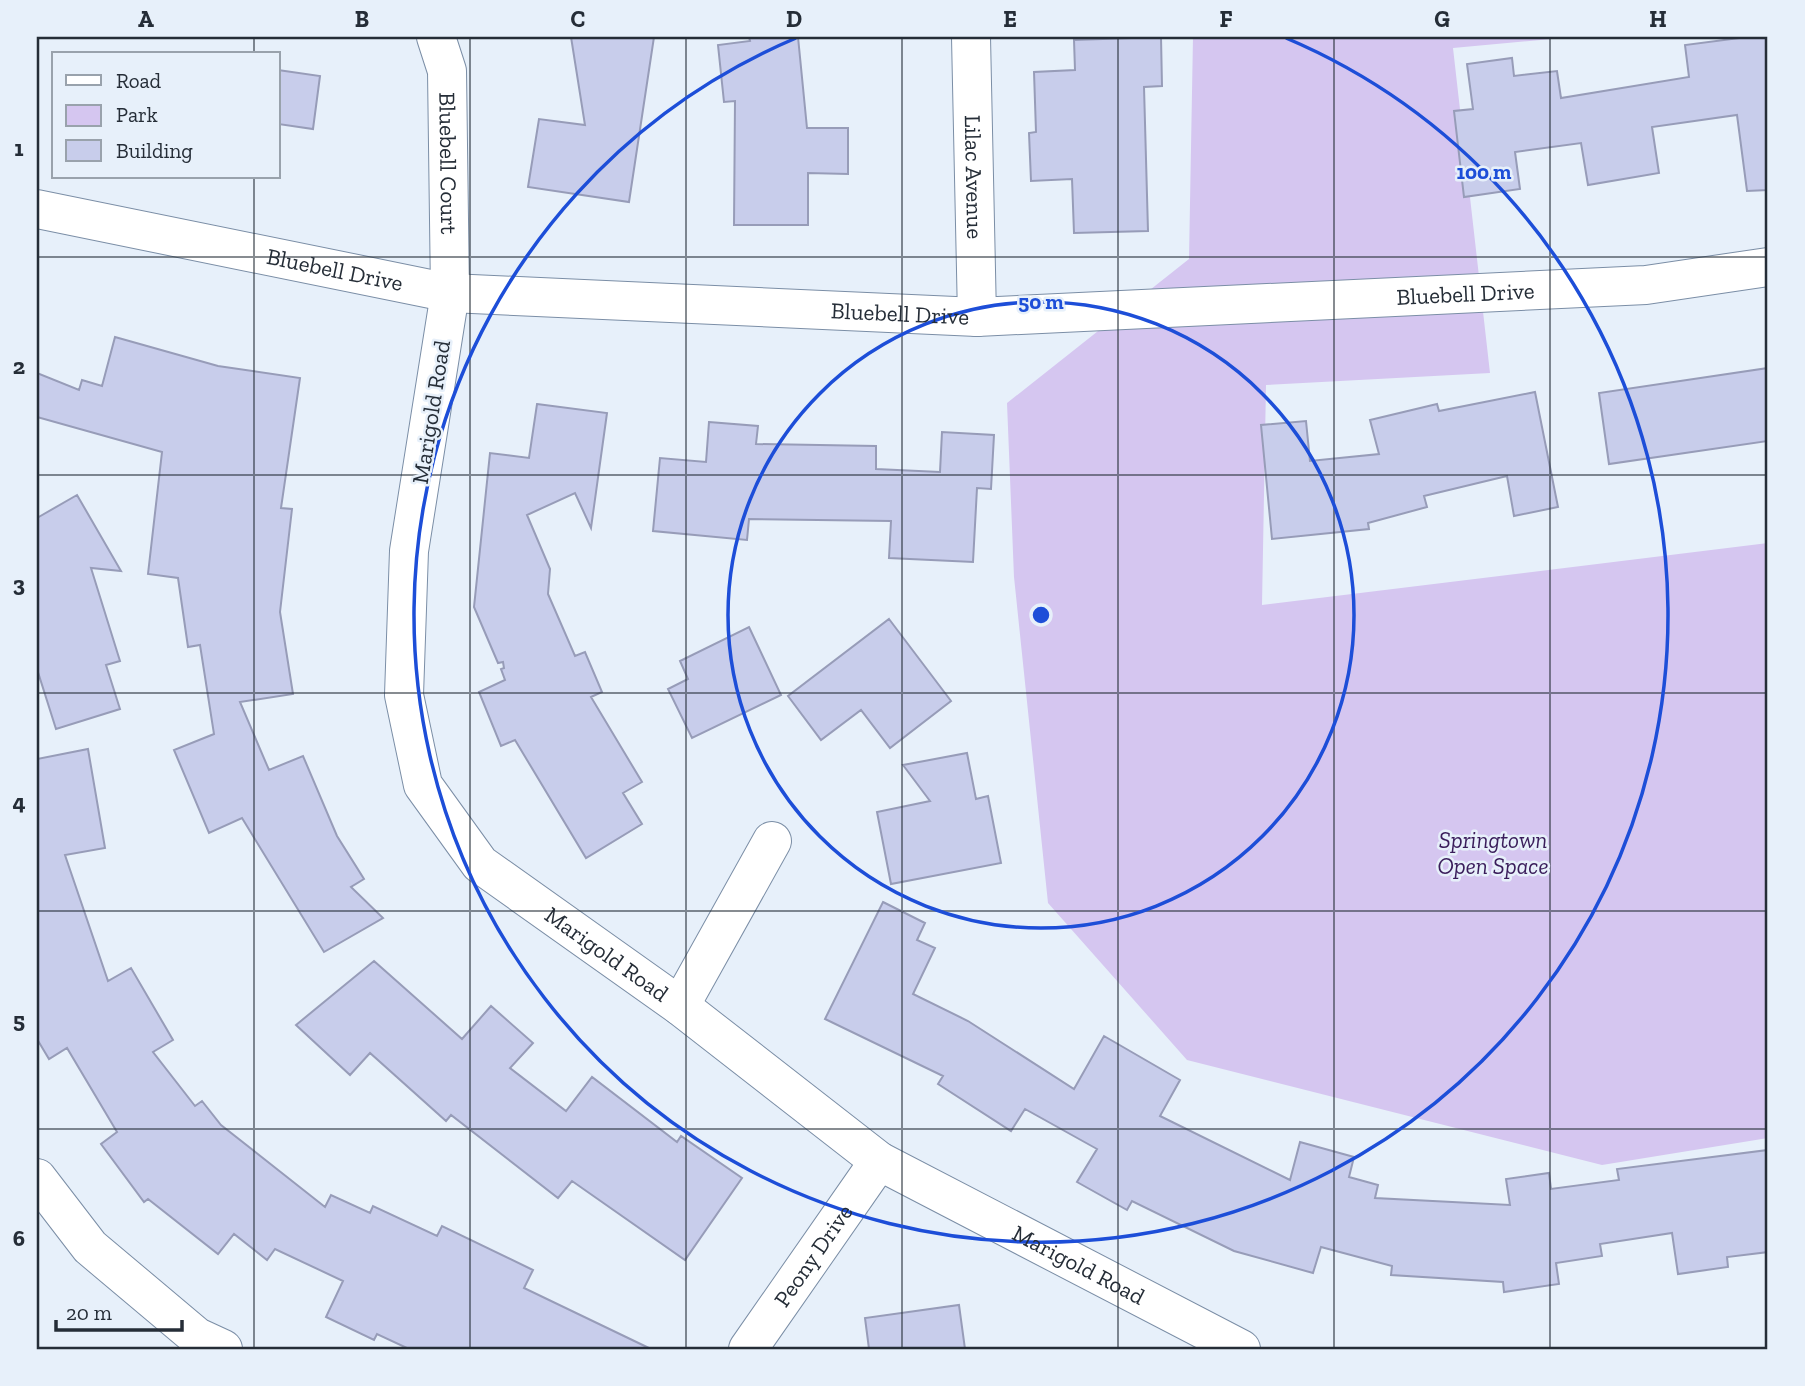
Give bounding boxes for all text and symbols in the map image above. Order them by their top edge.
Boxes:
text: A [138,5,154,33]
text: B [355,5,369,33]
text: C [571,5,585,33]
text: D [786,5,802,33]
text: E [1003,5,1017,33]
text: F [1219,5,1233,33]
text: G [1434,5,1450,33]
text: H [1649,5,1667,33]
legend [52,52,280,178]
text: Road [116,68,162,93]
street label: Bluebell Court [433,92,463,235]
text: Park [116,102,158,127]
street label: Lilac Avenue [959,115,989,239]
text: 1 [14,134,24,162]
text: Building [116,138,193,163]
text: 100 m [1457,159,1512,184]
street label: Bluebell Drive [264,242,405,297]
street label: Bluebell Drive [1396,276,1535,311]
text: 50 m [1018,289,1064,314]
street label: Bluebell Drive [830,296,970,331]
street label: Marigold Road [406,338,456,486]
text: 2 [13,352,25,380]
text: 3 [13,570,25,598]
centre of rings [1029,603,1053,627]
text: 4 [12,788,26,816]
park label: Springtown Open Space [1438,826,1548,880]
street label: Marigold Road [540,901,674,1008]
text: 5 [13,1006,25,1034]
street label: Peony Drive [768,1199,859,1312]
street label: Marigold Road [1008,1219,1150,1311]
text: 6 [13,1224,25,1252]
scale bar [56,1288,182,1332]
text: 20 m [66,1300,112,1325]

